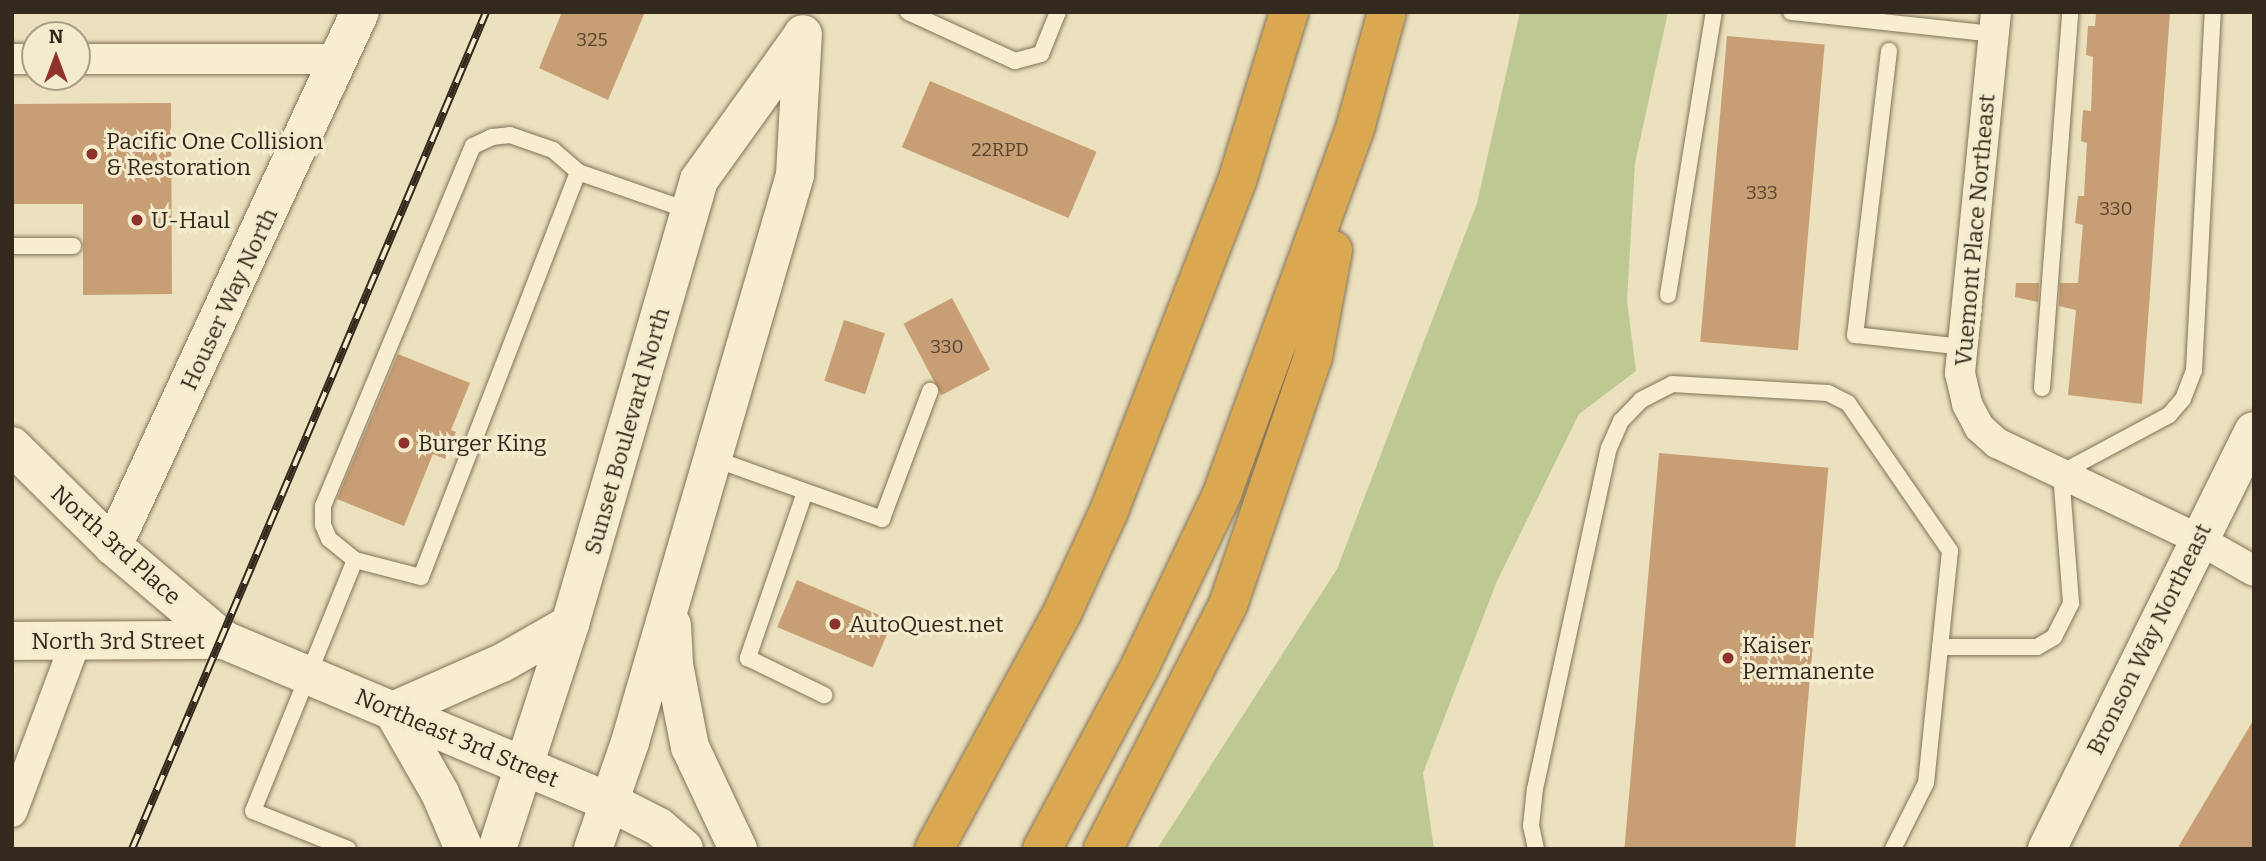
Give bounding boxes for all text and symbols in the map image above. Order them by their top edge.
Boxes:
north arrow [21,21,91,91]
text: N [49,25,63,48]
house number: 325 [576,29,608,51]
street label: Vuemont Place Northeast [1949,93,2001,367]
place label: Pacific One Collision & Restoration [106,127,323,181]
house number: 22RPD [971,139,1029,161]
marker: Pacific One Collision & Restoration [84,146,100,162]
house number: 333 [1746,182,1778,204]
house number: 330 [2099,198,2133,220]
street label: Houser Way North [175,204,283,394]
place label: U-Haul [151,206,230,234]
marker: U-Haul [129,212,145,228]
street label: Sunset Boulevard North [579,304,675,558]
house number: 330 [930,336,964,358]
place label: Burger King [418,429,547,457]
marker: Burger King [396,435,412,451]
street label: North 3rd Place [45,480,187,610]
street label: Bronson Way Northeast [2081,519,2217,759]
place label: AutoQuest.net [849,610,1004,638]
marker: AutoQuest.net [827,616,843,632]
street label: North 3rd Street [31,627,205,655]
place label: Kaiser Permanente [1742,631,1875,685]
marker: Kaiser Permanente [1720,650,1736,666]
street label: Northeast 3rd Street [351,683,563,793]

